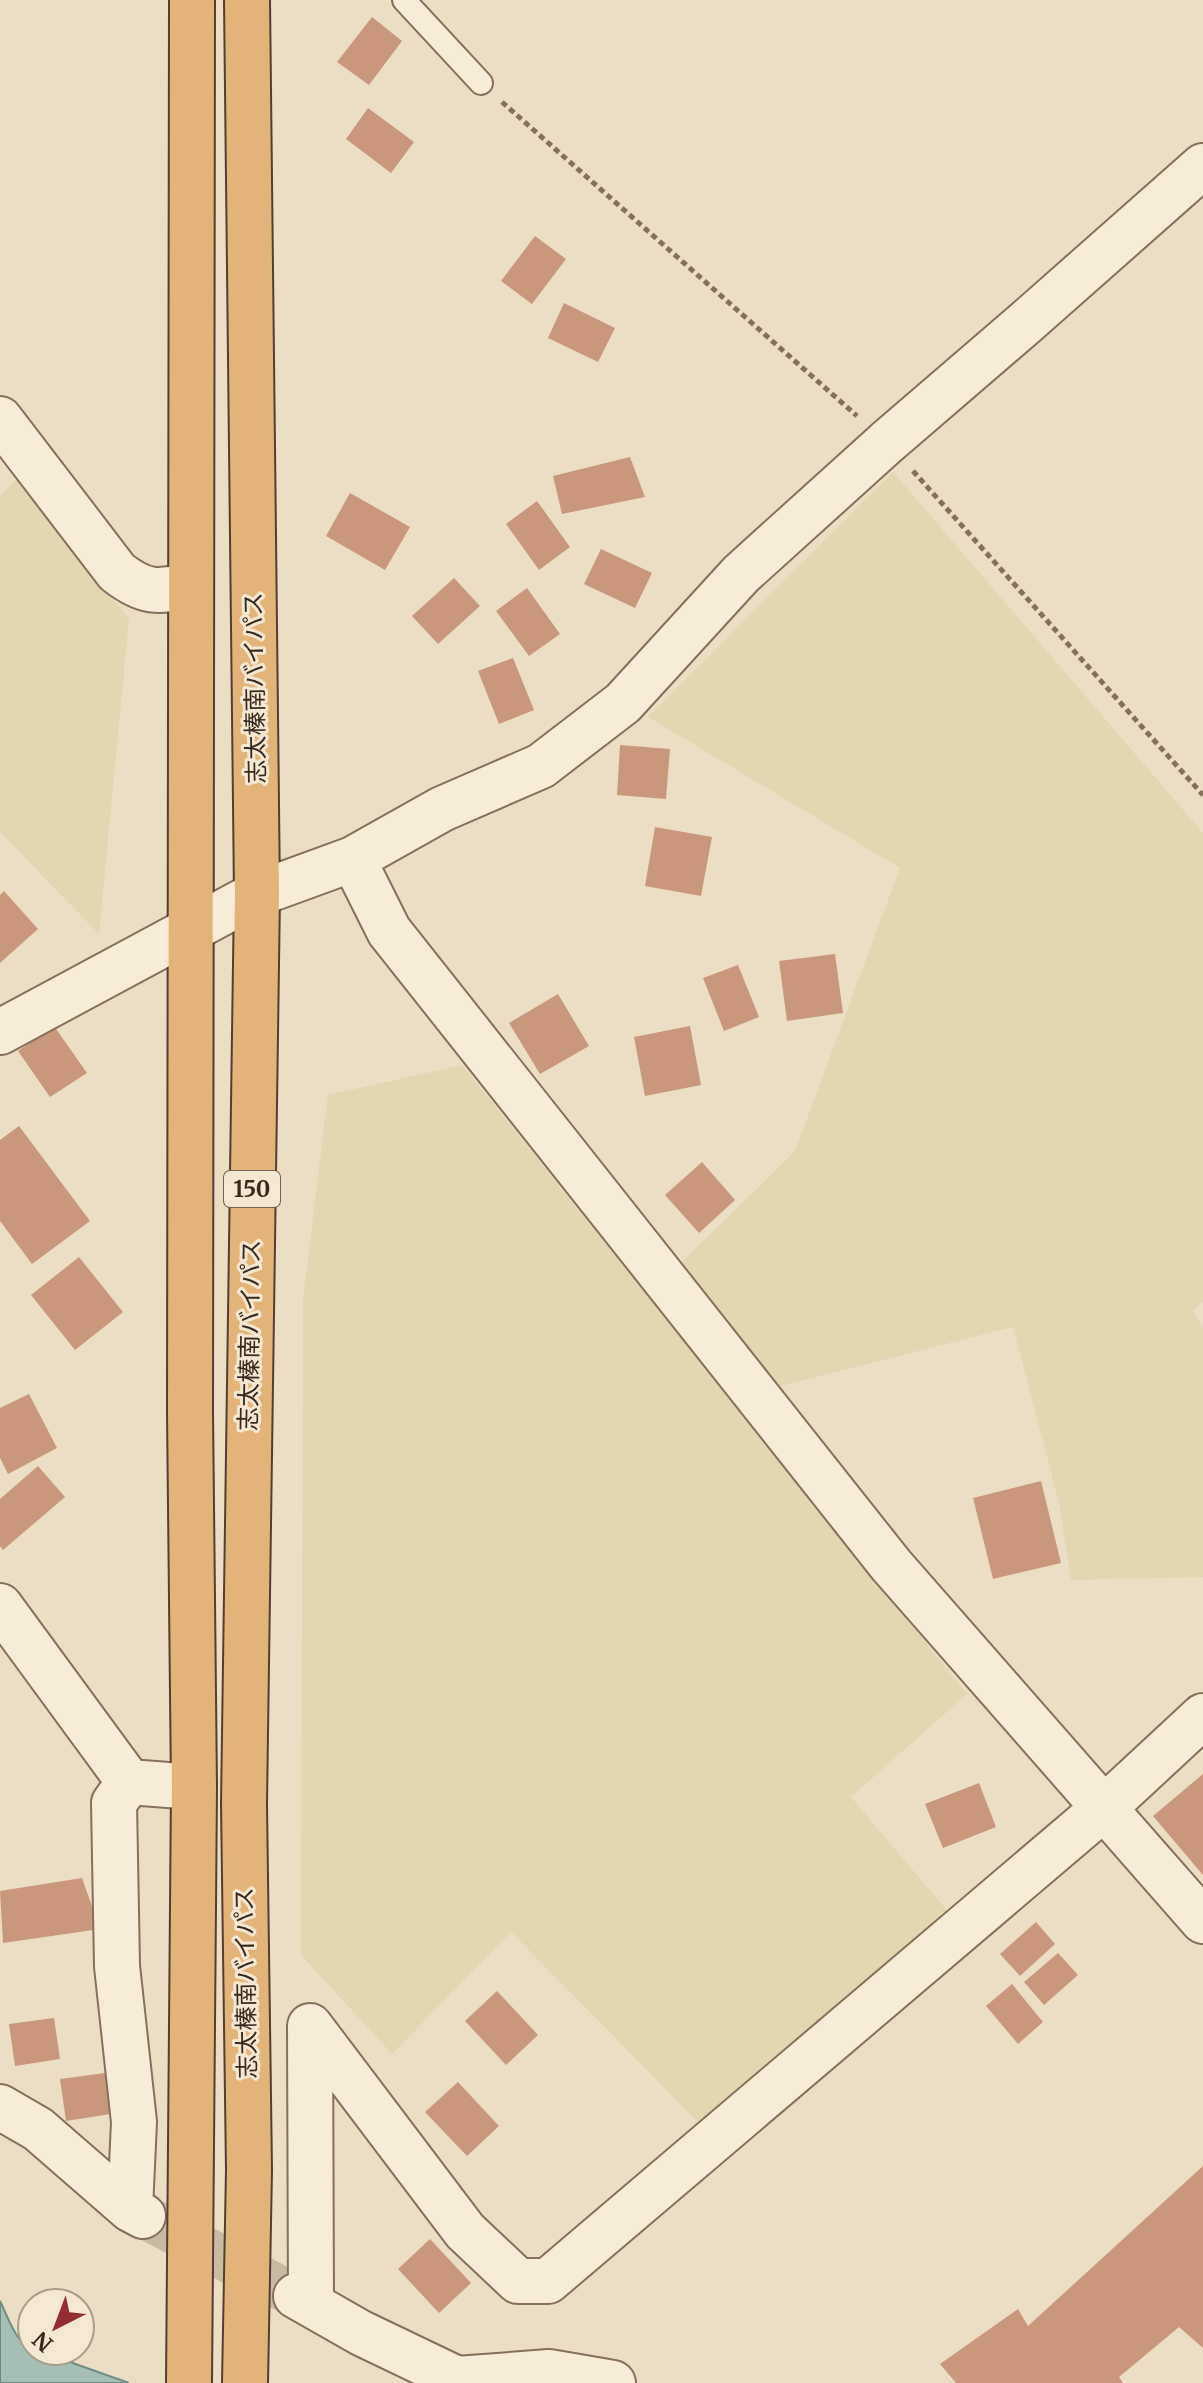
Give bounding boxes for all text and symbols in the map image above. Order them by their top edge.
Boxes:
street label: 志太榛南バイパス [237,592,272,784]
road number: 150 [224,1171,280,1207]
street label: 志太榛南バイパス [232,1239,267,1431]
street label: 志太榛南バイパス [228,1887,263,2079]
north arrow [16,2287,96,2367]
text: N [26,2325,58,2358]

